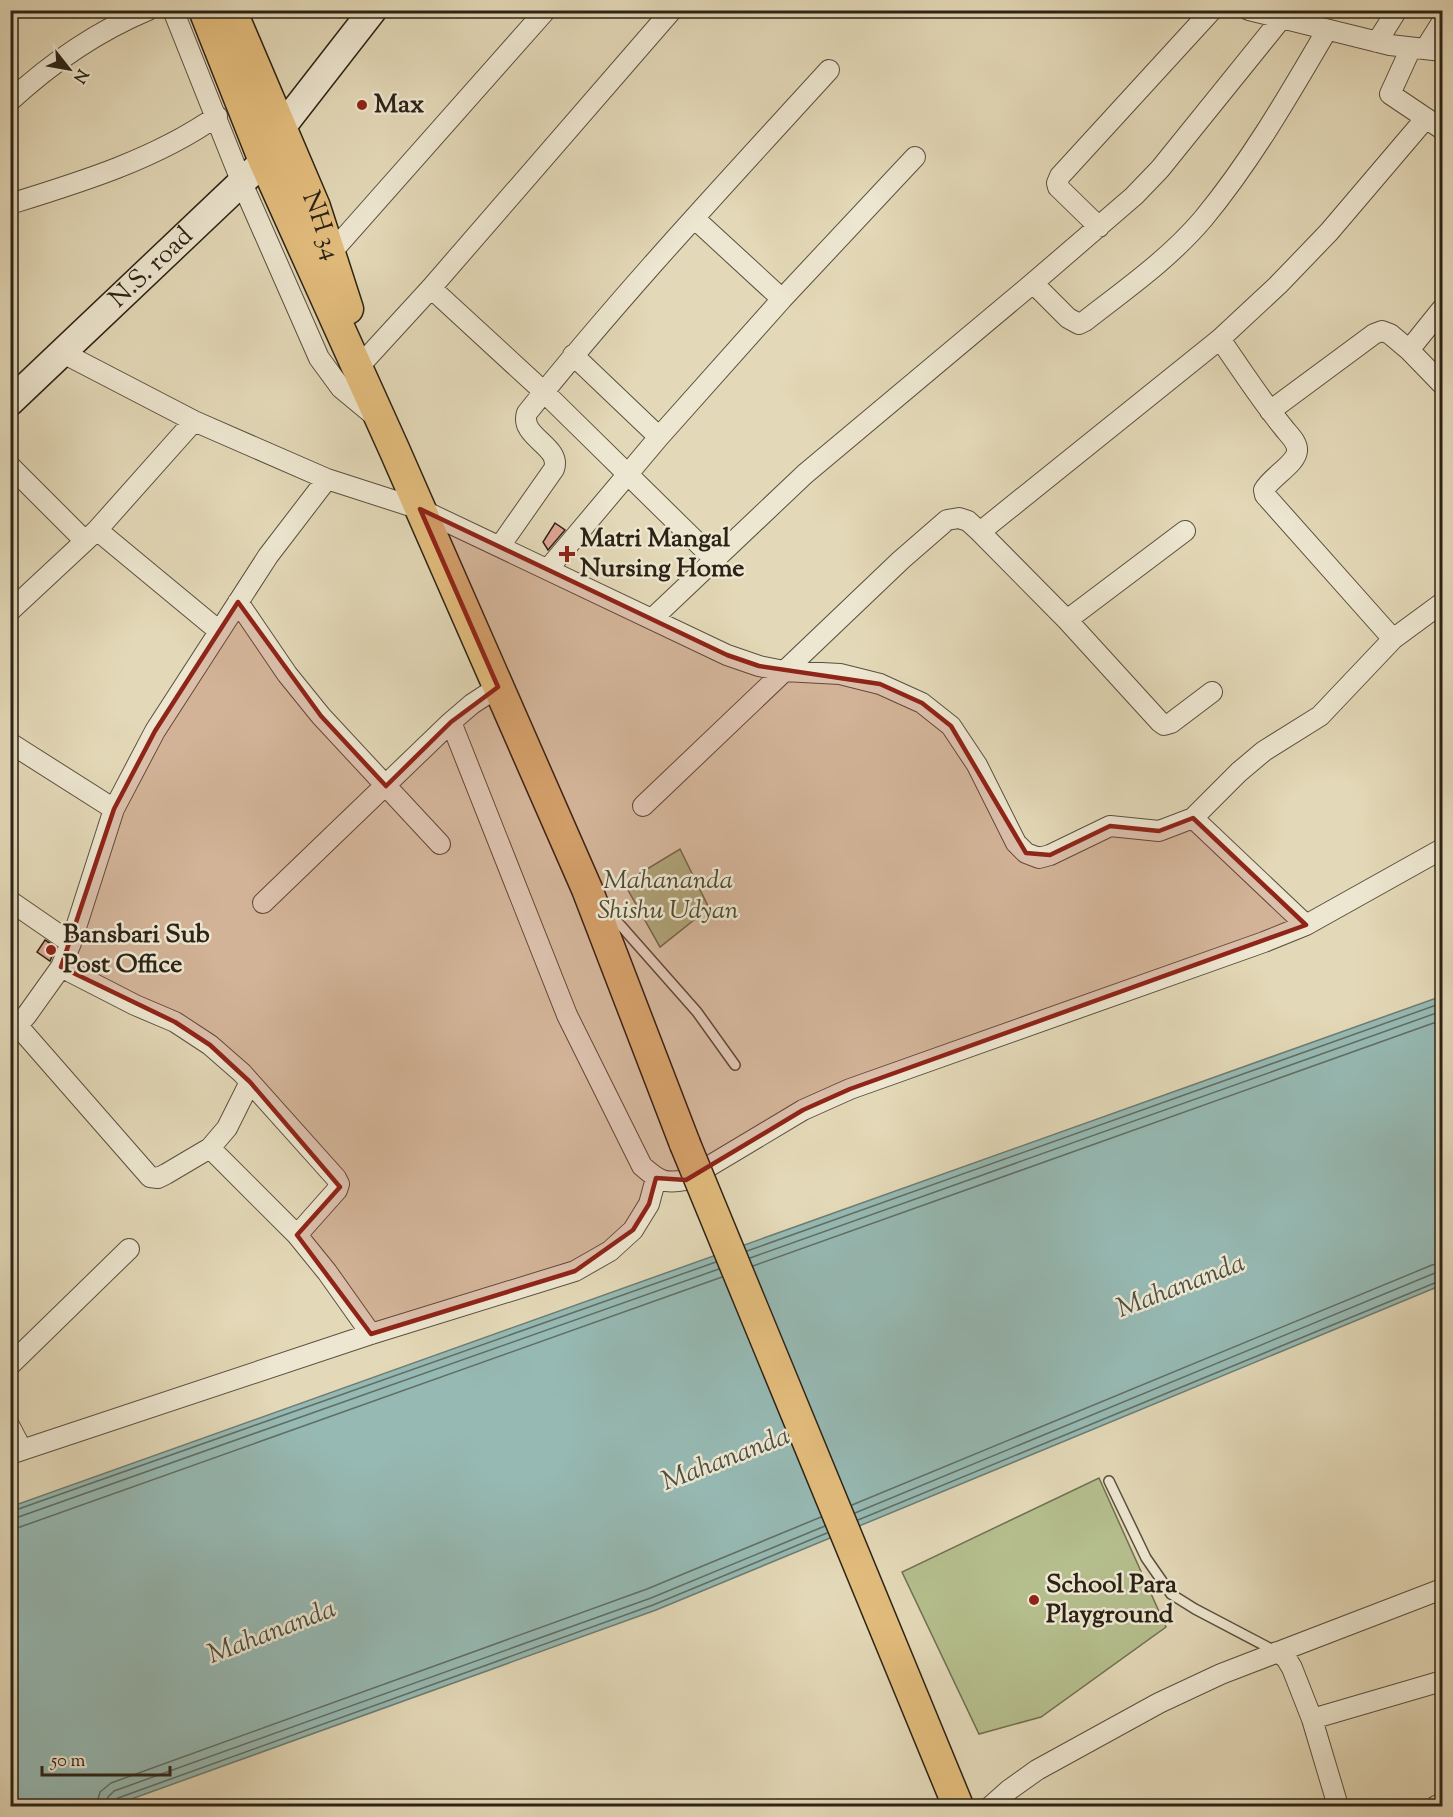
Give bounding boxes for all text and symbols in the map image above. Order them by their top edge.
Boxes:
north arrow [39,39,99,99]
text: N [66,64,93,87]
place label: Max [374,87,424,124]
marker: Max [355,98,369,112]
street label: NH 34 [292,186,350,265]
street label: N.S. road [101,218,202,317]
place label: Matri Mangal Nursing Home [580,521,744,588]
marker: Matri Mangal Nursing Home [558,545,576,563]
park label: Mahananda Shishu Udyan [597,863,739,930]
place label: Bansbari Sub Post Office [63,917,210,984]
marker: Bansbari Sub Post Office [44,943,58,957]
water label: Mahananda [1111,1245,1251,1329]
water label: Mahananda [656,1418,796,1502]
place label: School Para Playground [1046,1567,1177,1634]
water label: Mahananda [202,1591,342,1675]
marker: School Para Playground [1027,1593,1041,1607]
scale bar [42,1739,170,1777]
text: 50 m [50,1749,86,1775]

